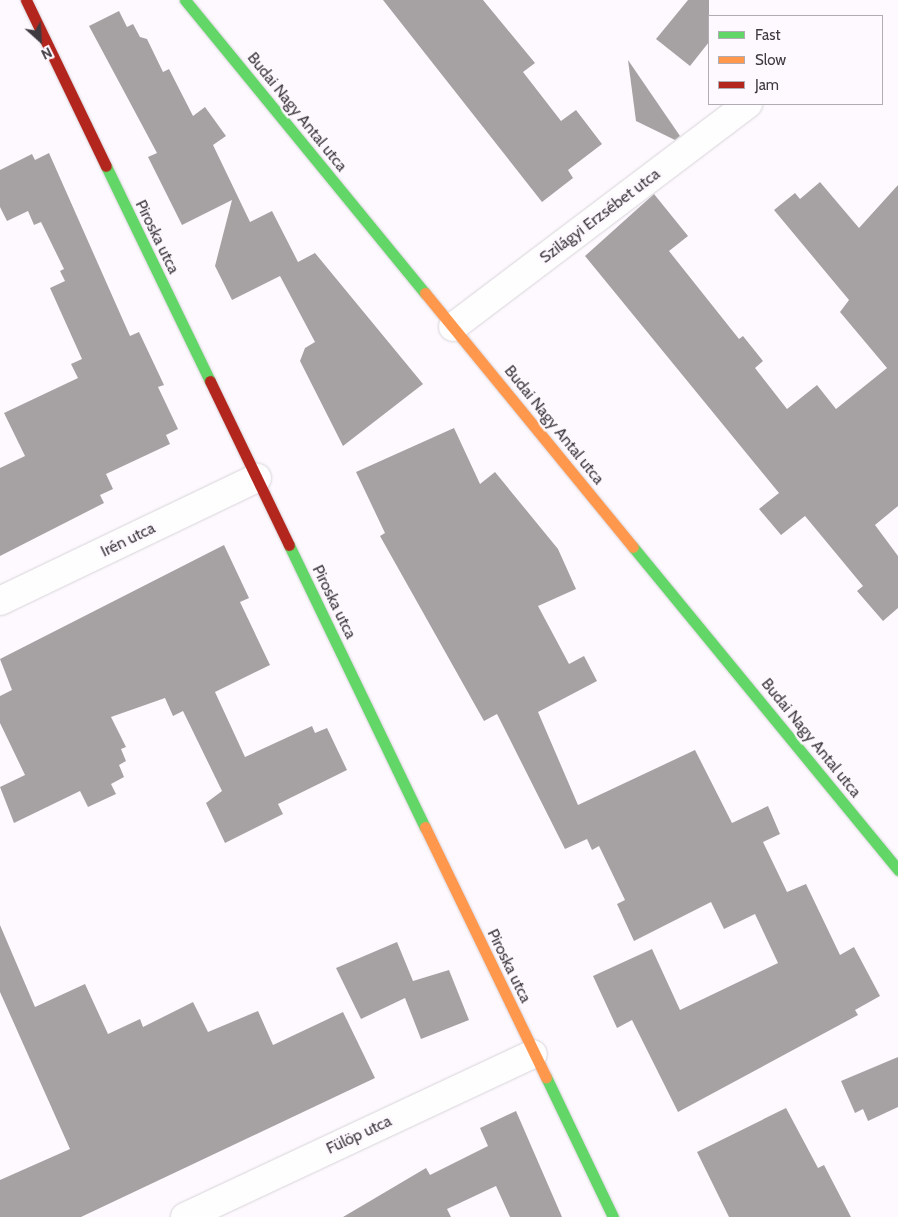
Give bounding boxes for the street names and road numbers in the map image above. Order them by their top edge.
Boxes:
street label: Budai Nagy Antal utca [243,49,351,175]
street label: Szilágyi Erzsébet utca [536,165,664,267]
street label: Piroska utca [131,197,183,277]
street label: Budai Nagy Antal utca [500,362,608,488]
street label: Irén utca [98,519,158,561]
street label: Piroska utca [308,562,360,642]
street label: Budai Nagy Antal utca [757,675,865,801]
street label: Piroska utca [483,926,535,1006]
street label: Fülöp utca [323,1112,395,1158]

